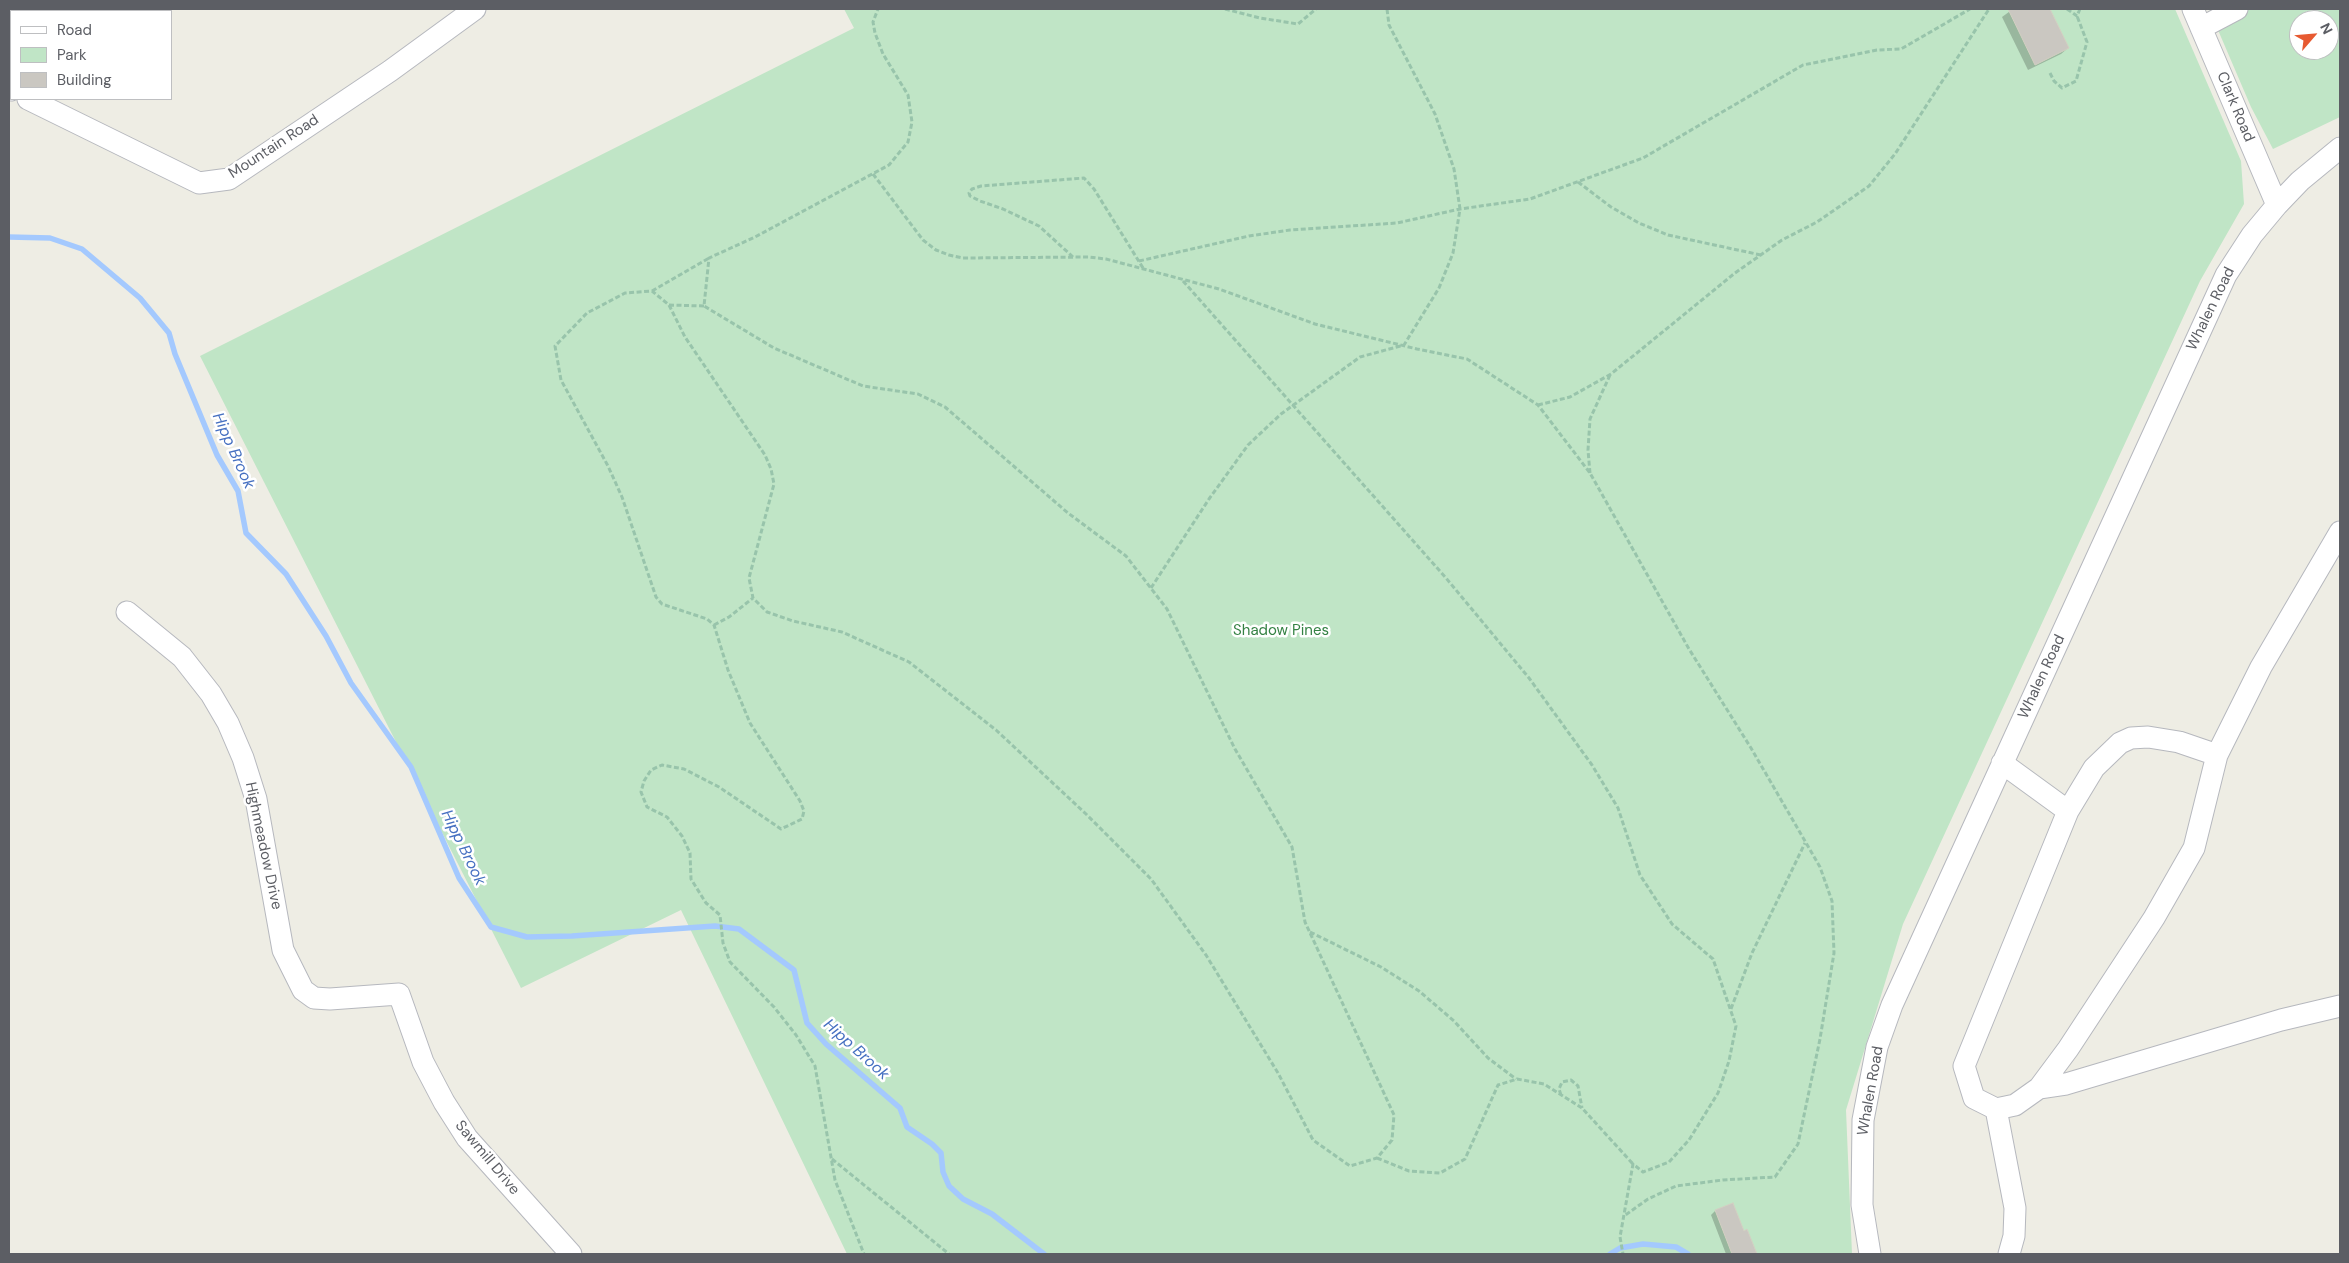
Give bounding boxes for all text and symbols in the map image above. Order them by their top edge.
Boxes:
legend [10,10,172,100]
north arrow [2289,10,2339,60]
text: Road [57,20,92,40]
text: N [2316,20,2337,37]
text: Park [57,45,87,65]
street label: Clark Road [2212,69,2258,145]
text: Building [57,70,112,90]
street label: Mountain Road [226,111,322,183]
street label: Whalen Road [2183,264,2239,354]
water label: Hipp Brook [208,410,258,492]
park label: Shadow Pines [1233,622,1329,640]
street label: Whalen Road [2015,632,2069,722]
street label: Highmeadow Drive [241,781,285,911]
water label: Hipp Brook [436,807,490,889]
water label: Hipp Brook [819,1016,893,1084]
street label: Whalen Road [1854,1045,1888,1137]
street label: Sawmill Drive [451,1117,523,1199]

